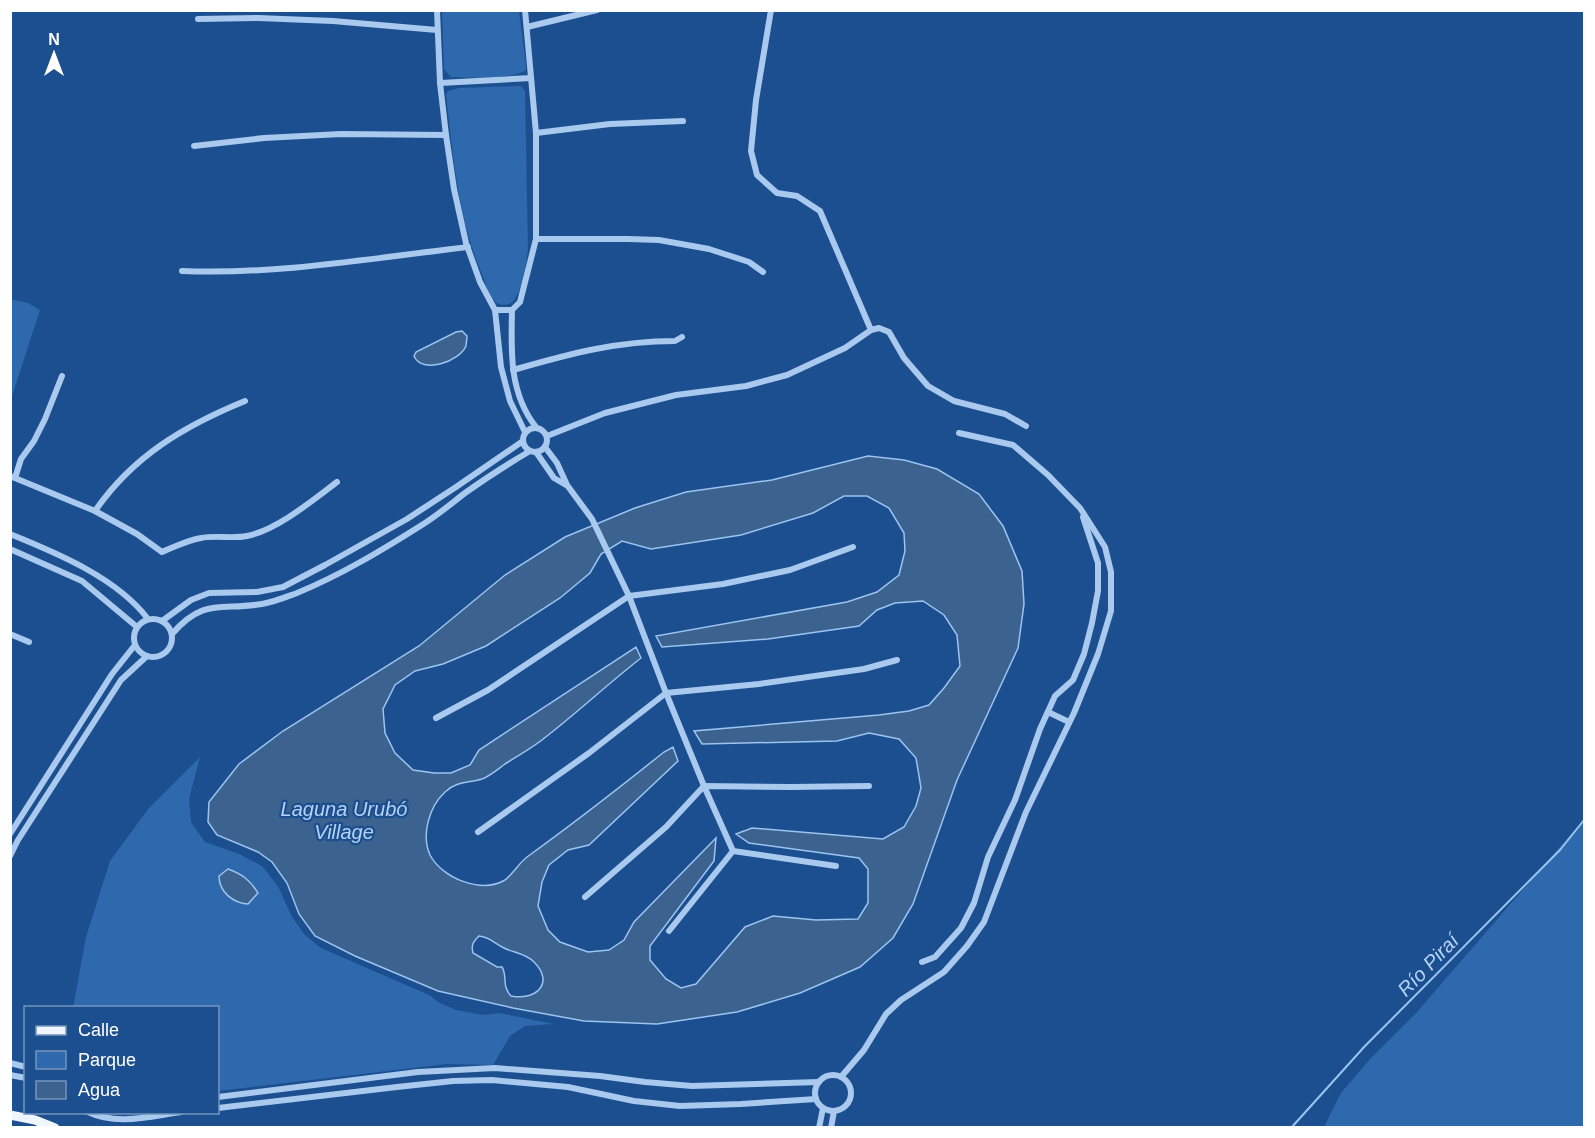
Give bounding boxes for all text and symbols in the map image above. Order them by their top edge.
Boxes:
north arrow [24,24,84,84]
text: N [48,31,60,48]
water label: Laguna Urubó Village [281,798,407,843]
water label: Río Piraí [1393,928,1465,1001]
legend [24,1006,219,1114]
text: Calle [78,1020,119,1040]
text: Parque [78,1050,136,1070]
text: Agua [78,1080,121,1100]

